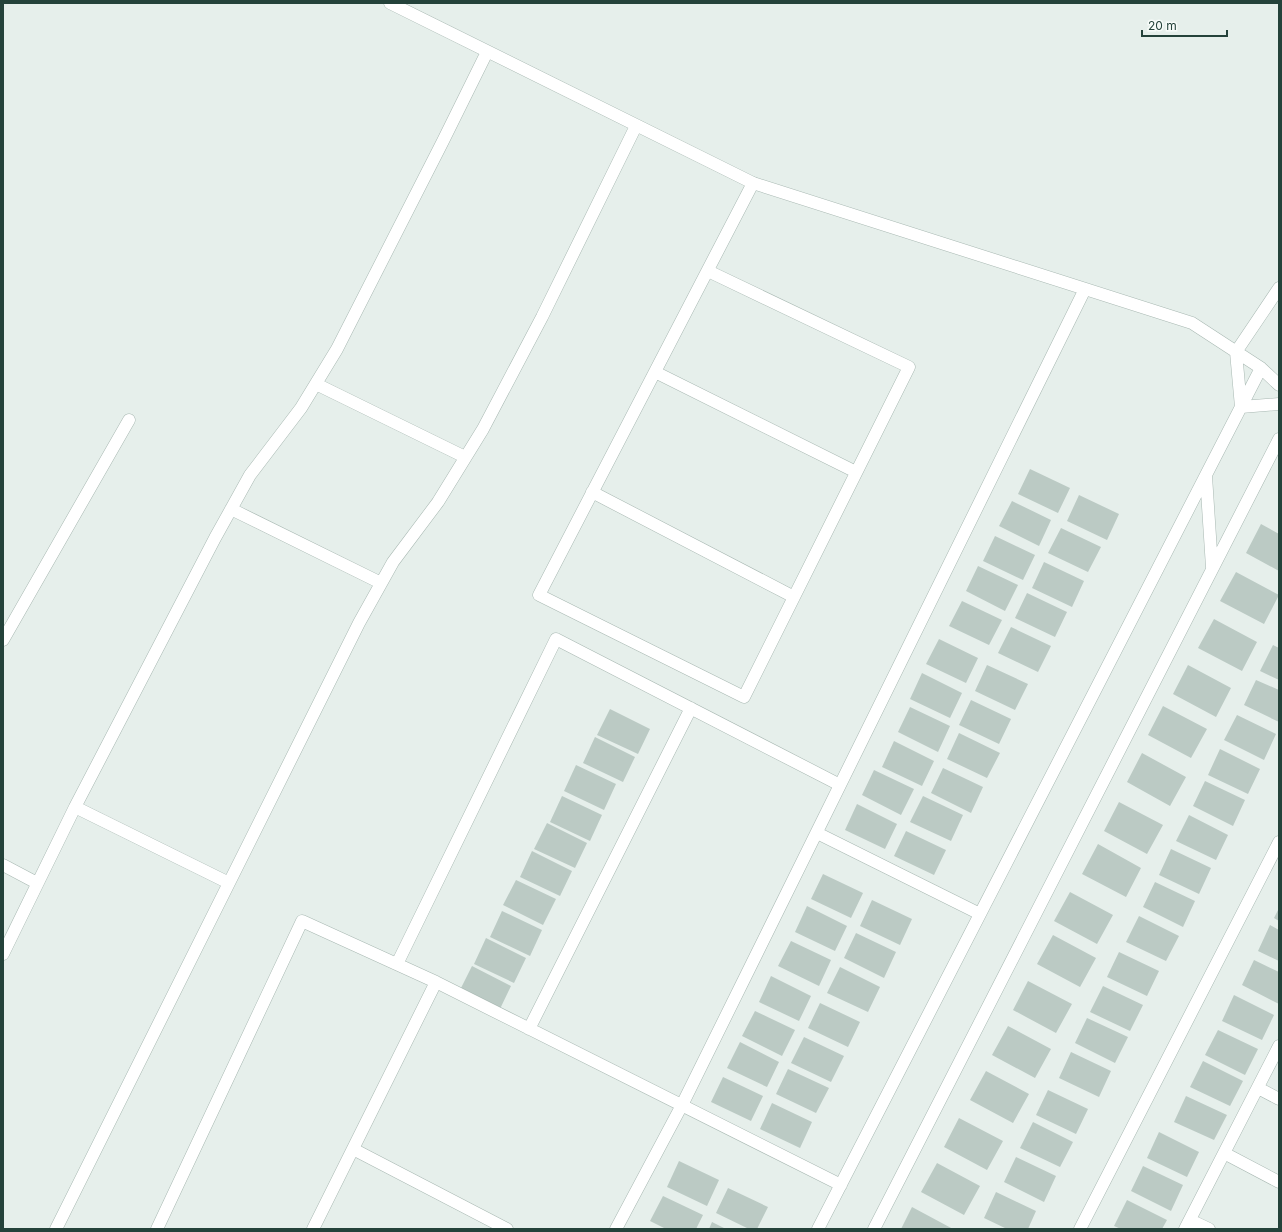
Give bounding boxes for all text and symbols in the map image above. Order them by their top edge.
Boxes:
scale bar [1142,12,1227,38]
text: 20 m [1148,18,1177,33]

